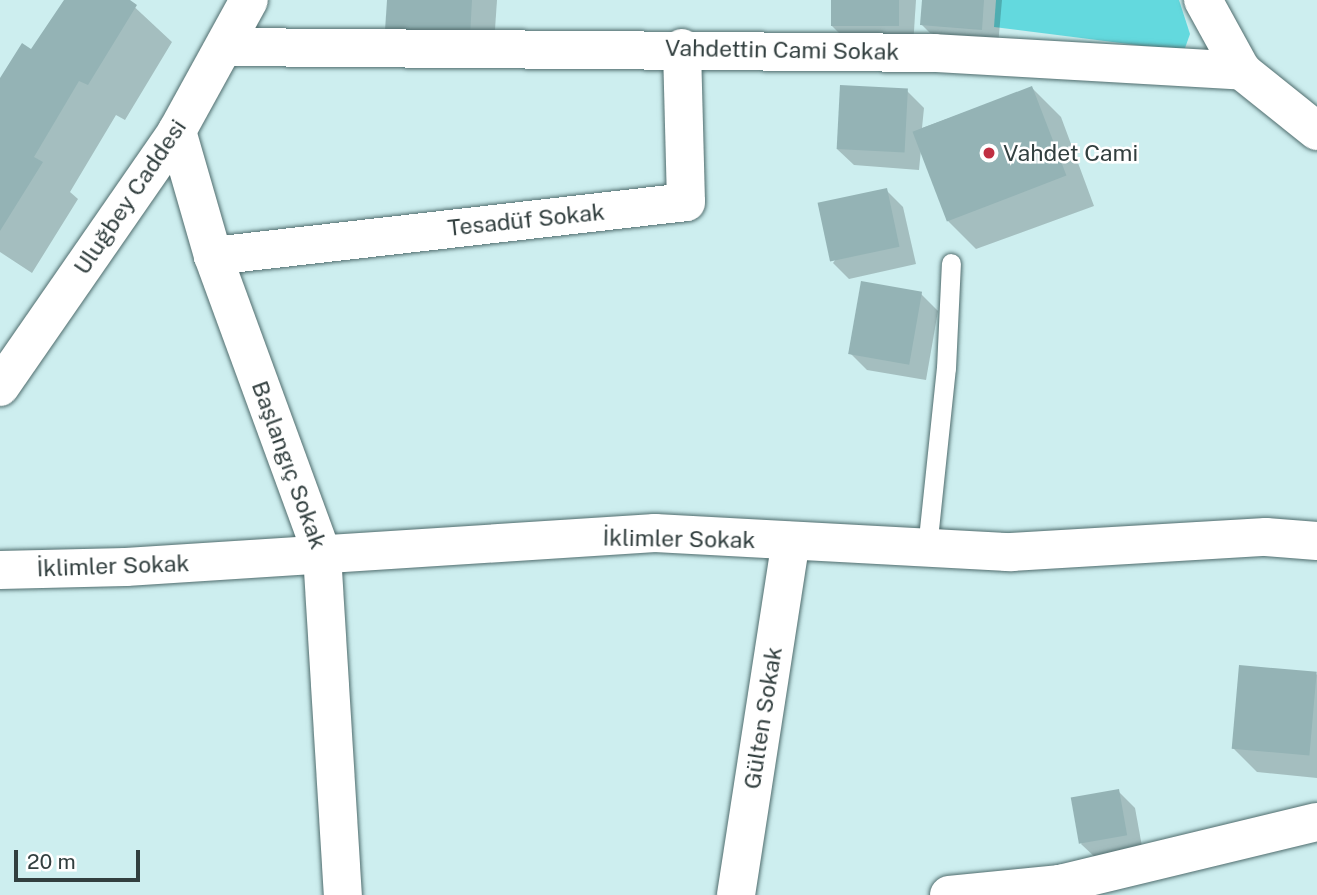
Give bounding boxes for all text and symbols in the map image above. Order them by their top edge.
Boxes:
street label: Vahdettin Cami Sokak [665,34,899,66]
street label: Uluğbey Caddesi [68,114,192,280]
place label: Vahdet Cami [1003,139,1138,167]
marker: Vahdet Cami [981,145,997,161]
street label: Tesadüf Sokak [446,198,606,242]
street label: Başlangıç Sokak [246,377,332,553]
street label: İklimler Sokak [602,524,756,554]
street label: İklimler Sokak [36,550,190,582]
street label: Gülten Sokak [738,645,788,791]
scale bar [18,836,144,880]
text: 20 m [27,849,76,874]

